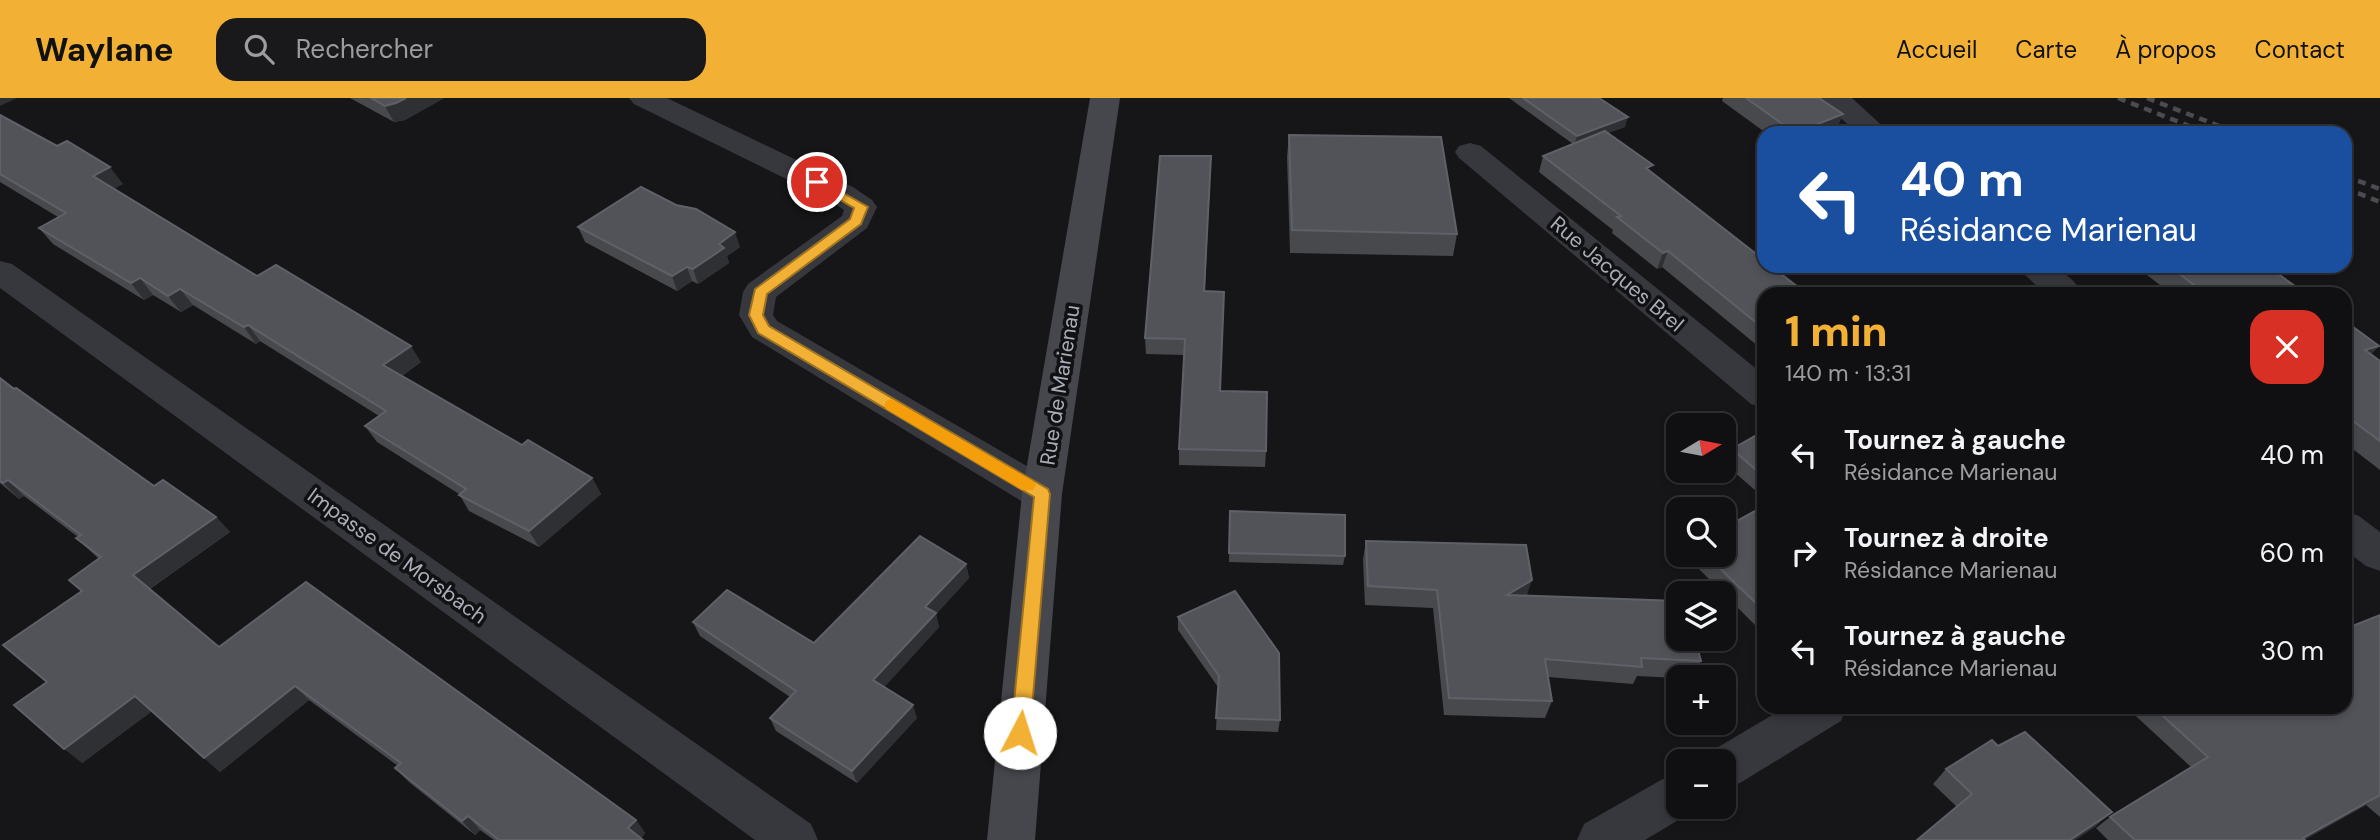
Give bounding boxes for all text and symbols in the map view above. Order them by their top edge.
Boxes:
search box [216,18,706,81]
text: Waylane [35,28,174,71]
icon: search [240,30,278,68]
text: Rechercher [296,32,433,66]
text: Accueil [1896,34,1977,65]
text: Carte [2015,34,2077,65]
text: À propos [2115,34,2217,65]
text: Contact [2255,34,2345,65]
text: 40 m [1900,147,2024,211]
pin [787,152,847,212]
icon: left [1785,154,1876,245]
icon: arrive [798,163,836,201]
text: Résidance Marienau [1900,209,2197,251]
street label: Rue Jacques Brel [1544,210,1690,338]
street label: Rue de Marienau [1033,303,1087,467]
text: 1 min [1785,304,1888,359]
button: close [2250,310,2324,384]
text: 140 m · 13:31 [1785,358,1911,388]
north arrow [1666,413,1736,483]
map controls [1666,413,1736,819]
text: Tournez à gauche [1844,423,2066,457]
icon: left [1785,436,1823,474]
text: 40 m [2260,438,2324,472]
text: Résidance Marienau [1844,457,2057,487]
street label: Impasse de Morsbach [302,482,492,630]
button: search [1666,497,1736,567]
text: Tournez à droite [1844,521,2049,555]
icon: right [1785,534,1823,572]
text: 60 m [2260,536,2324,570]
text: Résidance Marienau [1844,555,2057,585]
button: layers [1666,581,1736,651]
text: Tournez à gauche [1844,619,2066,653]
icon: left [1785,632,1823,670]
text: 30 m [2261,634,2324,668]
text: Résidance Marienau [1844,653,2057,683]
button: + [1666,665,1736,735]
position arrow [983,696,1057,770]
button: − [1666,749,1736,819]

